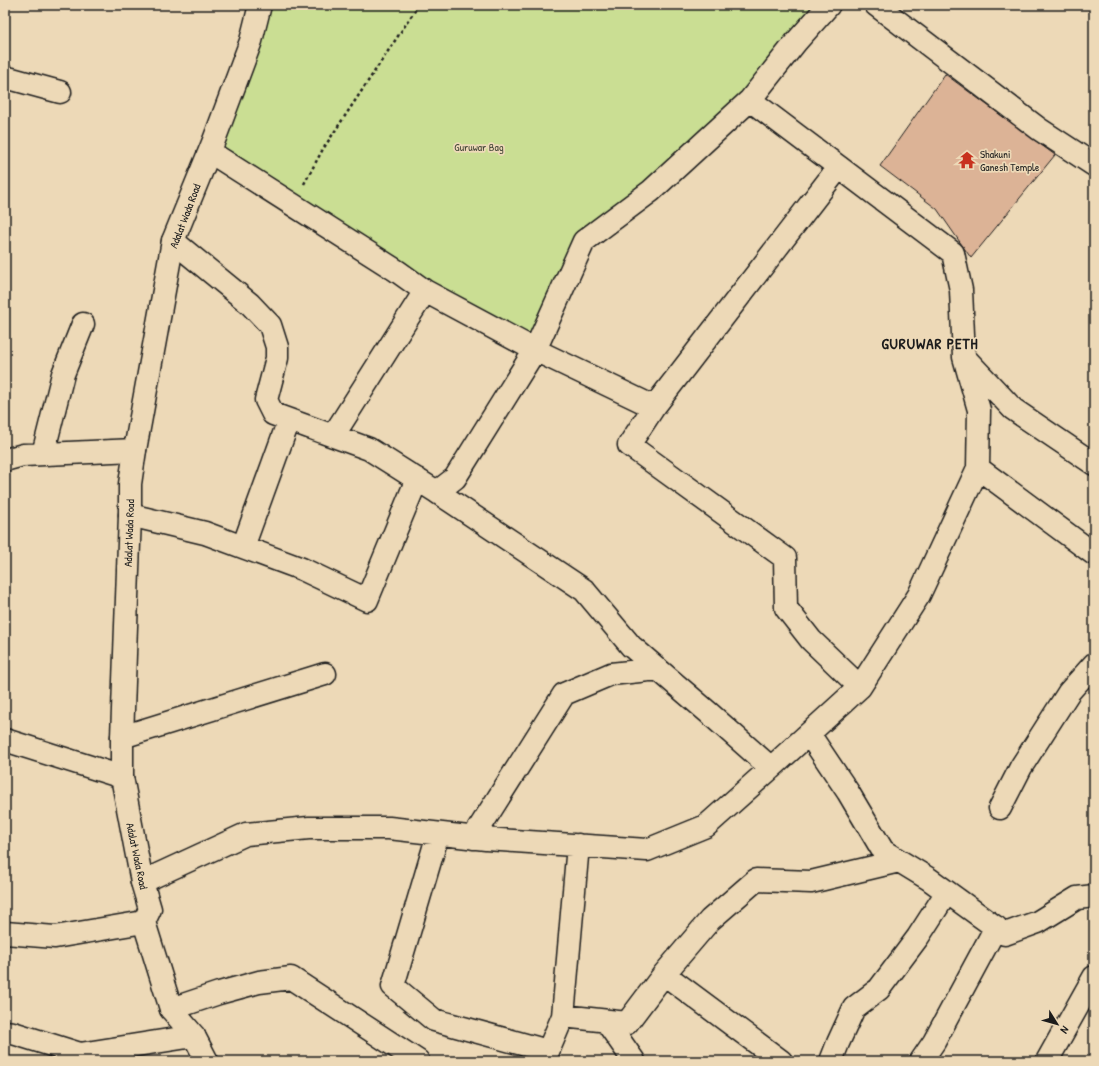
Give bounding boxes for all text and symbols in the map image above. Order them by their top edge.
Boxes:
park label: Guruwar Bag [454,140,504,154]
place label: Shakuni Ganesh Temple [980,147,1040,174]
temple icon: Shakuni Ganesh Temple [957,150,977,170]
street label: Adalat Wada Road [166,181,204,250]
district label: GURUWAR PETH [881,333,979,354]
street label: Adalat Wada Road [121,498,137,567]
street label: Adalat Wada Road [123,821,151,891]
north arrow [1037,1004,1077,1044]
text: N [1058,1023,1072,1037]

